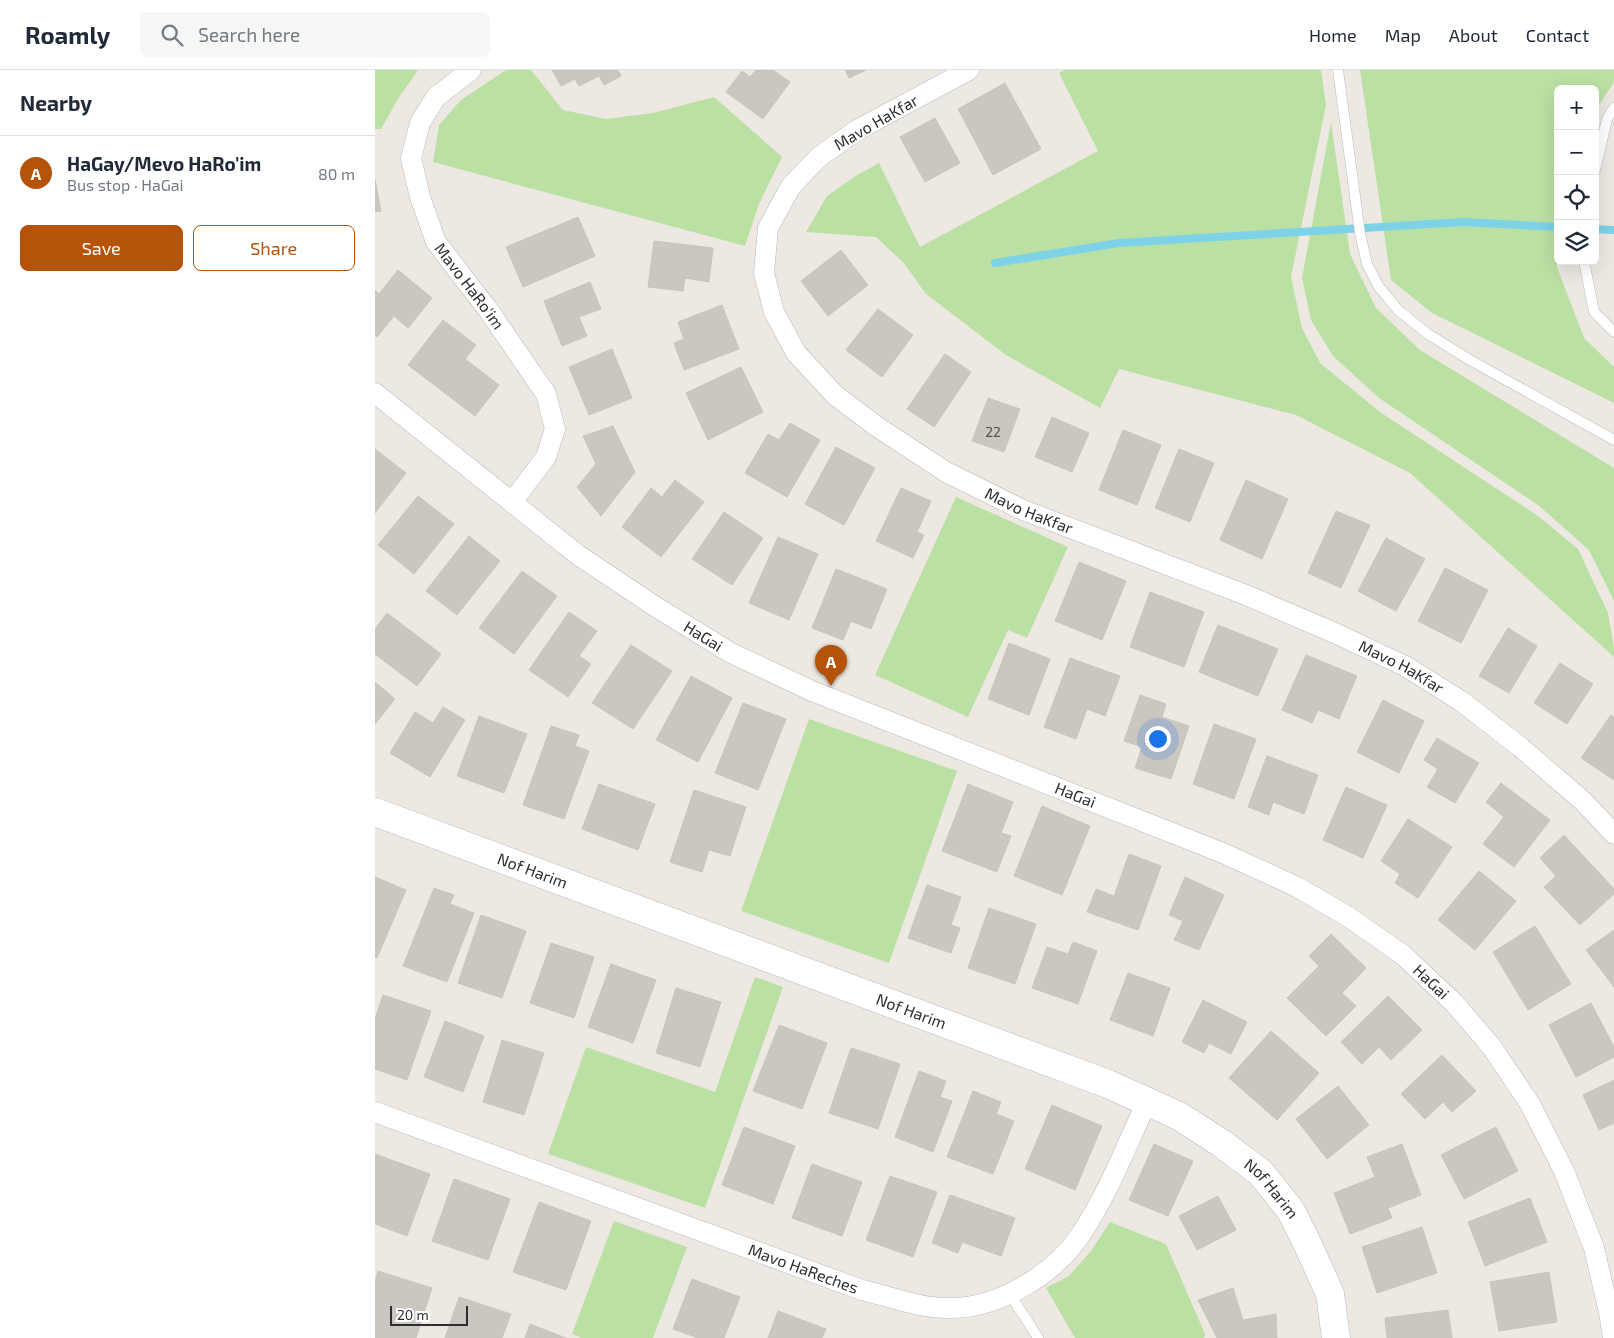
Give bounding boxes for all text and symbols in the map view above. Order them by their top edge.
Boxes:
search box [140,12,490,57]
text: Roamly [25,20,110,49]
icon: search [158,21,186,49]
text: Search here [198,23,300,46]
text: Home [1309,24,1357,46]
text: Map [1385,24,1421,46]
text: About [1449,24,1498,46]
text: Contact [1526,24,1589,46]
map controls [1554,85,1599,265]
button: + [1554,85,1599,130]
text: Nearby [20,90,92,115]
street label: Mavo HaKfar [830,90,922,153]
button: − [1554,130,1599,175]
text: HaGay/Mevo HaRo'im [67,152,261,175]
text: A [31,164,41,183]
text: 80 m [318,164,355,183]
text: Bus stop · HaGai [67,175,184,194]
button: locate [1554,175,1599,220]
button: layers [1554,220,1599,265]
button: Save [20,225,183,271]
button: Share [193,225,355,271]
street label: Mavo HaRo'im [431,239,509,333]
house number: 22 [985,423,1001,440]
street label: Mavo HaKfar [982,483,1076,537]
street label: HaGai [681,616,727,655]
street label: Mavo HaKfar [1356,636,1448,697]
pin: A [815,645,847,686]
your location [1145,726,1171,752]
street label: HaGai [1052,778,1099,811]
street label: Nof Harim [495,848,571,892]
street label: HaGai [1410,960,1454,1003]
street label: Nof Harim [874,989,949,1032]
street label: Nof Harim [1241,1154,1303,1222]
street label: Mavo HaReches [746,1239,861,1297]
scale bar [390,1303,467,1326]
text: 20 m [397,1306,429,1323]

